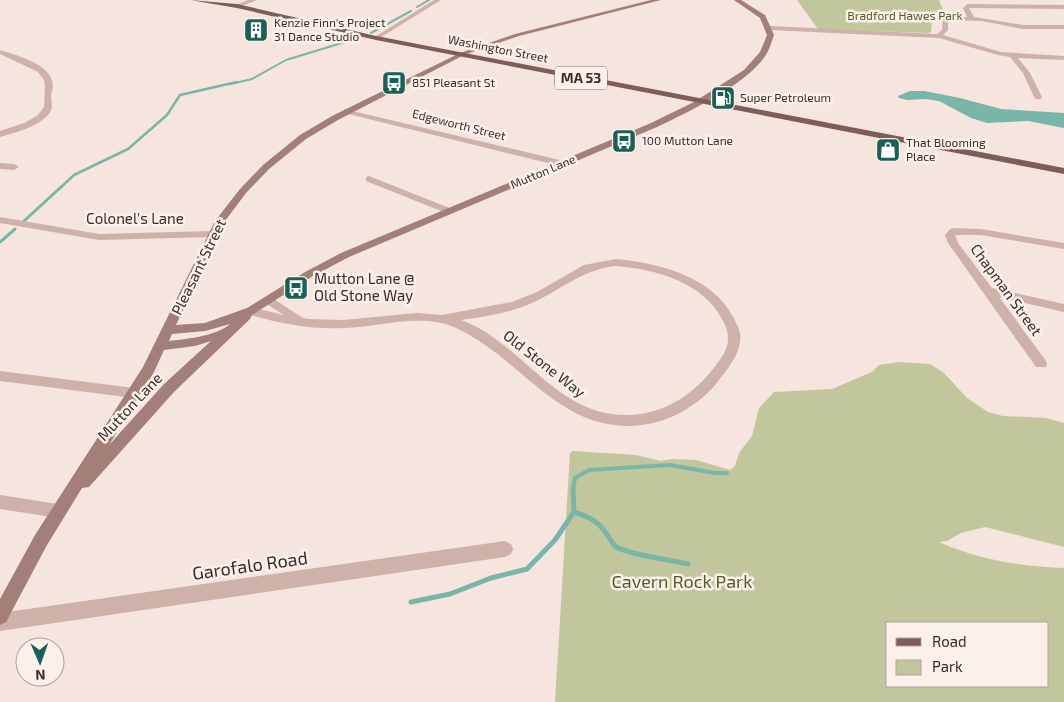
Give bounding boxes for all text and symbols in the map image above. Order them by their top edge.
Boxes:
park label: Bradford Hawes Park [847,8,963,22]
place label: Kenzie Finn's Project 31 Dance Studio [274,15,386,43]
building icon: Kenzie Finn's Project 31 Dance Studio [243,17,269,43]
street label: Washington Street [447,31,550,65]
road number: MA 53 [555,66,607,90]
bus stop icon: 851 Pleasant St [381,70,407,96]
place label: 851 Pleasant St [412,75,495,89]
fuel station icon: Super Petroleum [710,85,736,111]
place label: Super Petroleum [740,90,831,104]
street label: Edgeworth Street [411,106,508,143]
bus stop icon: 100 Mutton Lane [611,128,637,154]
place label: 100 Mutton Lane [642,133,733,147]
place label: That Blooming Place [906,135,986,163]
shop icon: That Blooming Place [875,137,901,163]
street label: Mutton Lane [508,151,577,191]
street label: Colonel's Lane [86,209,184,227]
street label: Pleasant Street [167,215,229,318]
street label: Chapman Street [967,240,1046,339]
place label: Mutton Lane @ Old Stone Way [314,269,415,304]
bus stop icon: Mutton Lane @ Old Stone Way [283,275,309,301]
street label: Old Stone Way [500,326,589,401]
street label: Mutton Lane [93,369,165,444]
street label: Garofalo Road [191,546,309,584]
park label: Cavern Rock Park [612,570,752,592]
legend [886,622,1049,687]
text: Road [932,632,967,650]
north arrow [15,637,65,687]
text: Park [932,657,963,675]
text: N [35,667,46,684]

